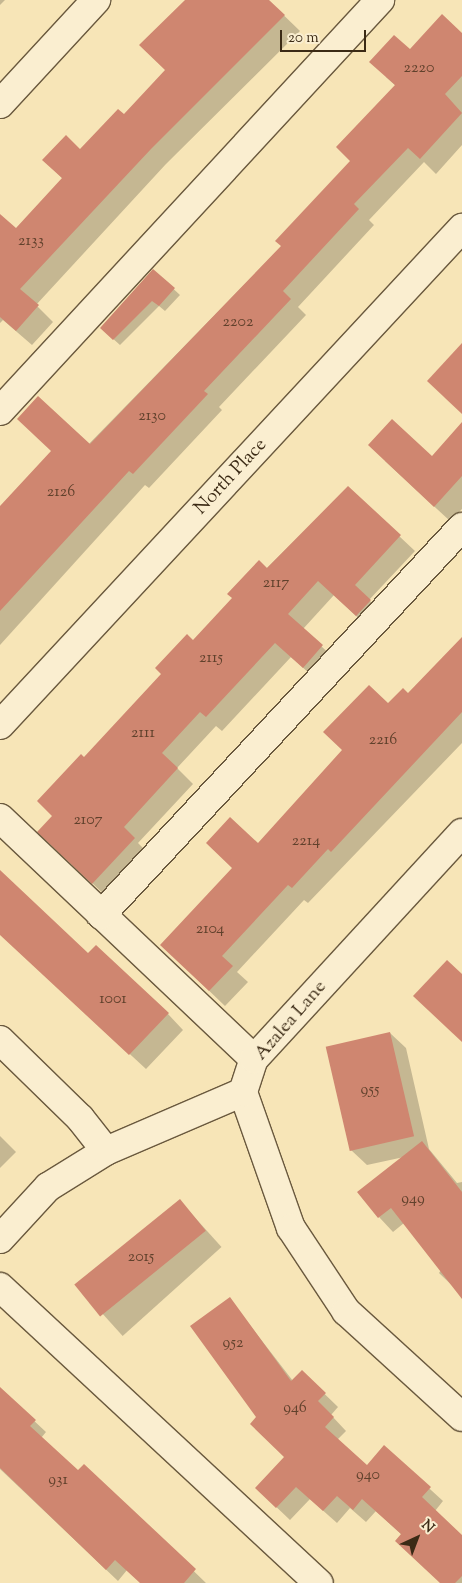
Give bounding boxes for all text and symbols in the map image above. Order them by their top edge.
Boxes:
scale bar [282,20,368,52]
text: 20 m [288,28,319,49]
house number: 2220 [404,59,434,79]
house number: 2133 [18,232,44,252]
house number: 2202 [223,313,253,333]
house number: 2130 [138,407,166,427]
street label: North Place [190,434,272,520]
house number: 2126 [47,483,75,503]
house number: 2117 [263,574,289,594]
house number: 2115 [199,649,223,669]
house number: 2111 [131,724,155,744]
house number: 2216 [369,731,397,751]
house number: 2107 [73,811,103,831]
house number: 2214 [292,832,320,852]
house number: 2104 [196,920,224,940]
street label: Azalea Lane [250,976,332,1066]
house number: 1001 [99,990,127,1010]
house number: 955 [360,1081,380,1101]
house number: 949 [401,1190,425,1210]
house number: 2015 [128,1248,154,1268]
house number: 952 [223,1334,243,1354]
house number: 946 [283,1399,307,1419]
house number: 940 [356,1466,380,1486]
house number: 931 [48,1471,68,1491]
north arrow [392,1513,442,1563]
text: N [416,1516,438,1538]

